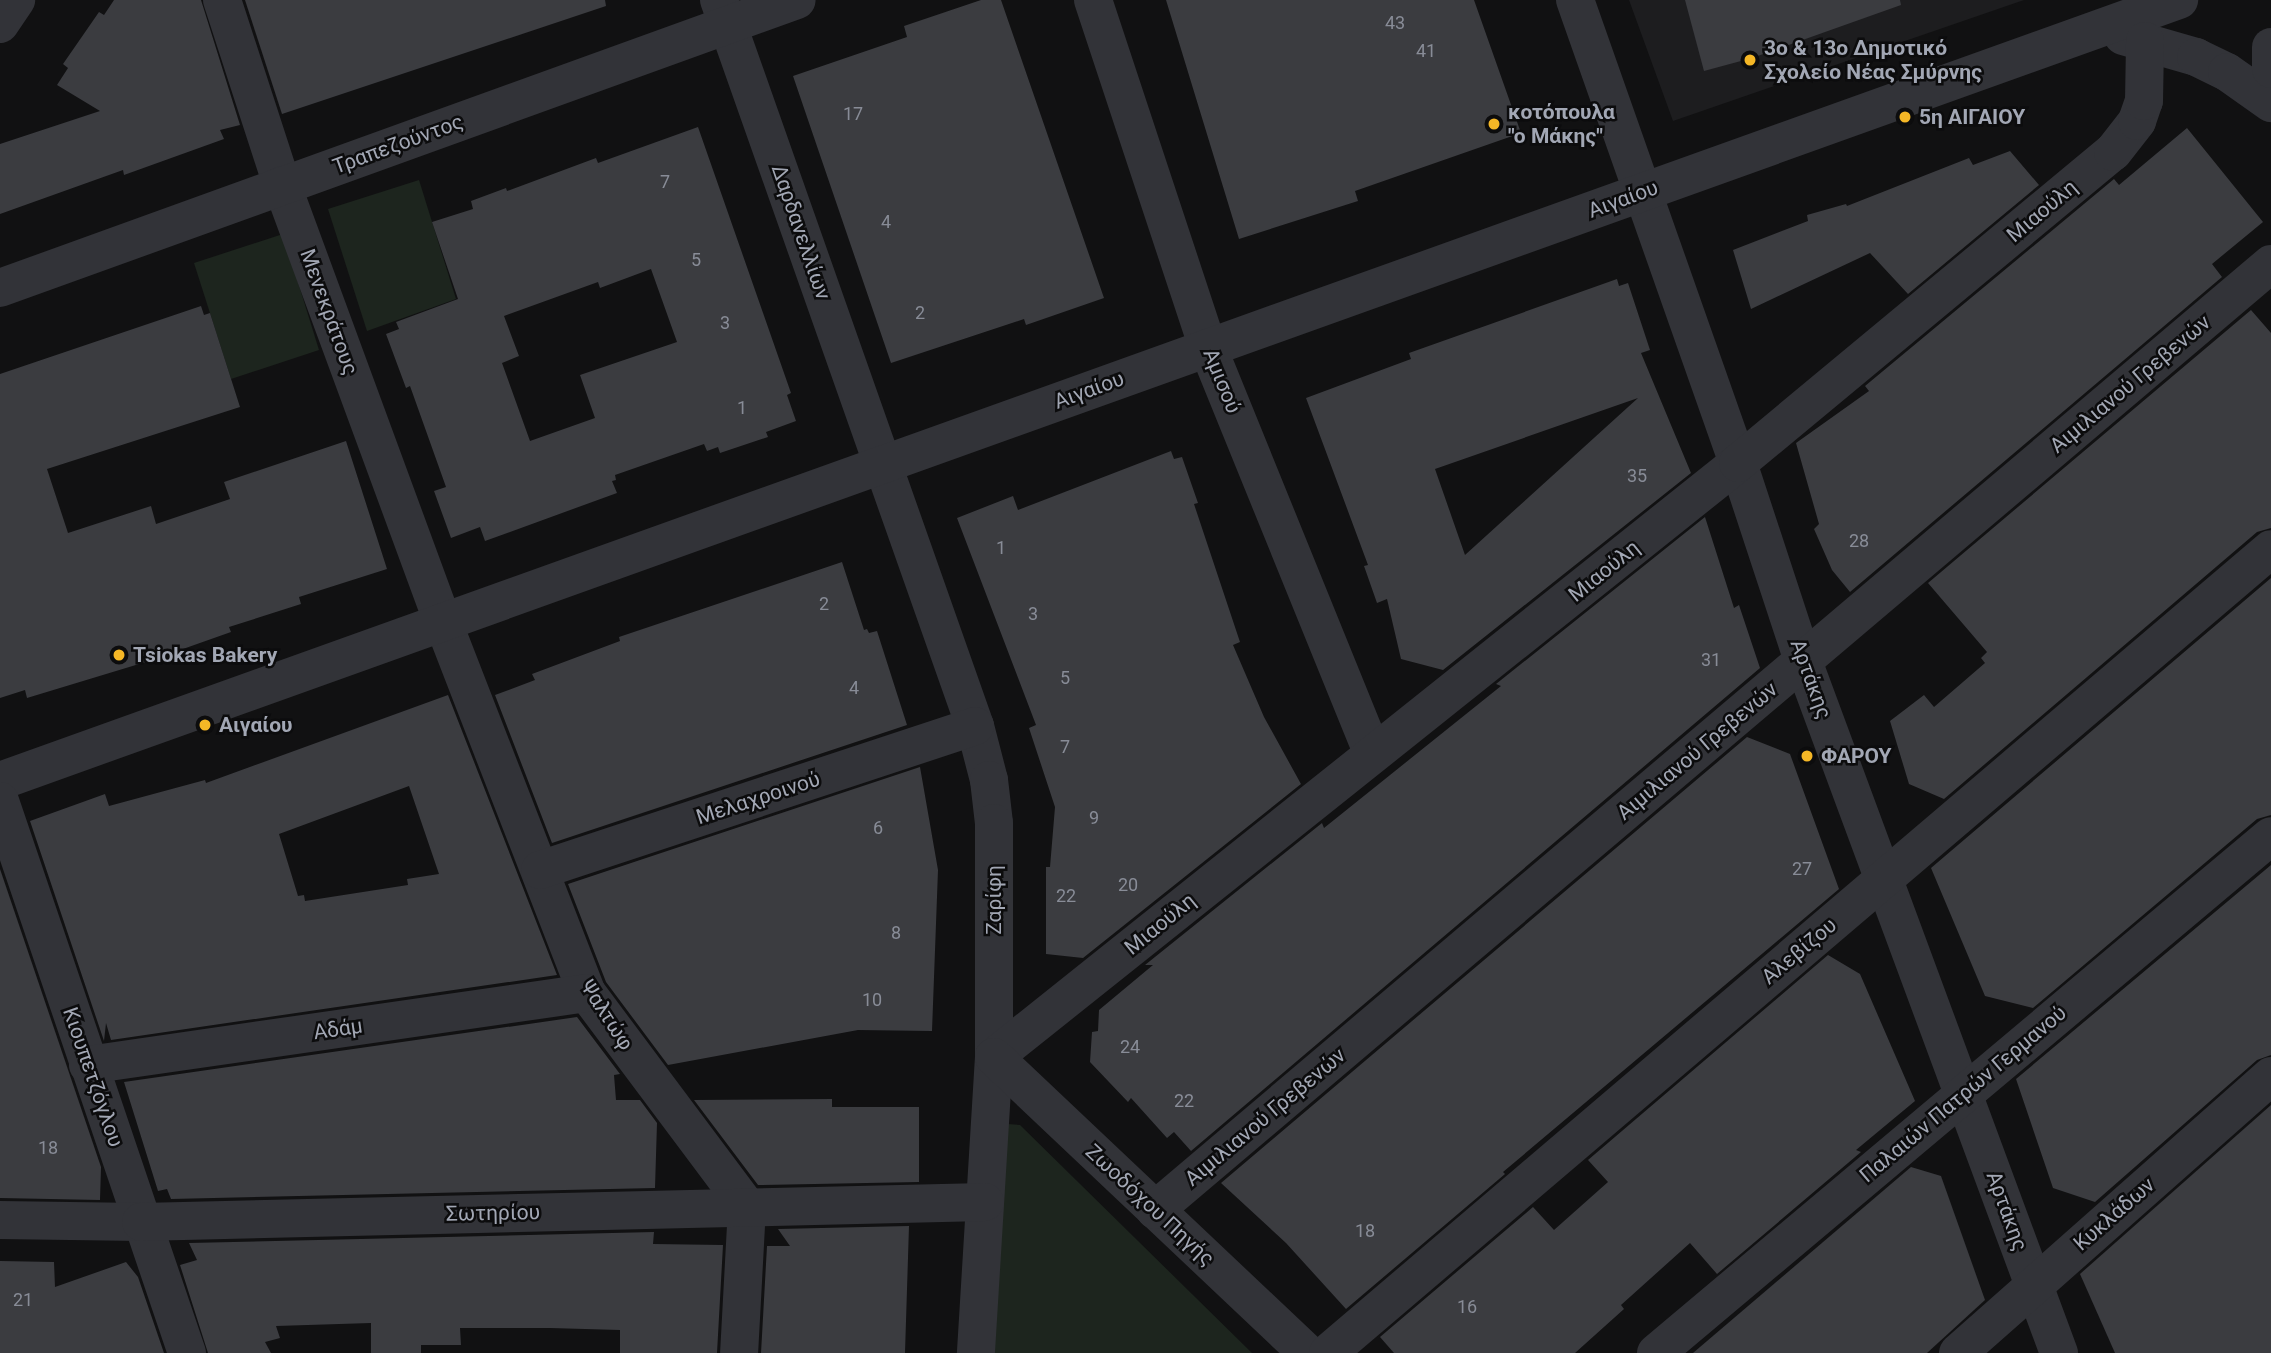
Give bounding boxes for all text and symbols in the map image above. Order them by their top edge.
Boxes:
house number: 43 [1385,12,1405,34]
place label: 3ο & 13ο Δημοτικό Σχολείο Νέας Σμύρνης [1764,35,1982,85]
house number: 41 [1416,40,1436,62]
marker: 3ο & 13ο Δημοτικό Σχολείο Νέας Σμύρνης [1742,52,1758,68]
place label: κοτόπουλα "ο Μάκης" [1508,99,1615,149]
house number: 17 [843,103,863,125]
place label: 5η ΑΙΓΑΙΟΥ [1919,104,2025,130]
street label: Τραπεζούντος [329,109,467,179]
marker: 5η ΑΙΓΑΙΟΥ [1897,109,1913,125]
marker: κοτόπουλα "ο Μάκης" [1486,116,1502,132]
street label: Δαρδανελλίων [766,161,836,303]
house number: 7 [660,171,670,193]
street label: Μιαούλη [2002,174,2082,248]
street label: Αιγαίου [1585,175,1661,223]
house number: 4 [881,211,891,233]
street label: Μενεκράτους [295,246,363,378]
house number: 5 [691,249,701,271]
house number: 2 [915,302,925,324]
street label: Αιμιλιανού Γρεβενών [2045,310,2215,458]
house number: 3 [720,312,730,334]
street label: Αμισού [1198,345,1246,417]
street label: Αιγαίου [1051,366,1127,414]
house number: 1 [737,397,747,419]
house number: 35 [1627,465,1647,487]
house number: 28 [1849,530,1869,552]
street label: Μιαούλη [1563,535,1645,607]
house number: 1 [996,537,1006,559]
house number: 2 [819,593,829,615]
house number: 3 [1028,603,1038,625]
street label: Αρτάκης [1785,636,1837,722]
place label: Tsiokas Bakery [133,642,277,668]
marker: Tsiokas Bakery [111,647,127,663]
house number: 31 [1701,649,1721,671]
house number: 5 [1060,667,1070,689]
house number: 4 [849,677,859,699]
street label: Αιμιλιανού Γρεβενών [1612,677,1782,825]
place label: Αιγαίου [219,712,293,738]
marker: Αιγαίου [197,717,213,733]
house number: 7 [1060,736,1070,758]
place label: ΦΑΡΟΥ [1821,743,1892,769]
marker: ΦΑΡΟΥ [1799,748,1815,764]
street label: Μελαχροινού [693,766,823,830]
house number: 9 [1089,807,1099,829]
house number: 6 [873,817,883,839]
house number: 27 [1792,858,1812,880]
street label: Ζαρίφη [981,865,1007,935]
house number: 20 [1118,874,1138,896]
house number: 22 [1056,885,1076,907]
street label: Μιαούλη [1119,888,1201,960]
street label: Αλεβίζου [1756,912,1842,990]
house number: 8 [891,922,901,944]
street label: Ψαλτώφ [575,975,639,1055]
house number: 10 [862,989,882,1011]
street label: Παλαιών Πατρών Γερμανού [1855,1000,2071,1188]
street label: Κιουπετζόγλου [57,1004,129,1150]
street label: Αδάμ [312,1013,364,1045]
house number: 24 [1120,1036,1140,1058]
street label: Αιμιλιανού Γρεβενών [1180,1043,1350,1191]
house number: 22 [1174,1090,1194,1112]
house number: 18 [38,1137,58,1159]
street label: Ζωοδόχου Πηγής [1080,1139,1220,1271]
street label: Αρτάκης [1981,1168,2033,1254]
street label: Κυκλάδων [2068,1172,2160,1256]
street label: Σωτηρίου [446,1200,540,1226]
house number: 18 [1355,1220,1375,1242]
house number: 21 [13,1289,33,1311]
house number: 16 [1457,1296,1477,1318]

